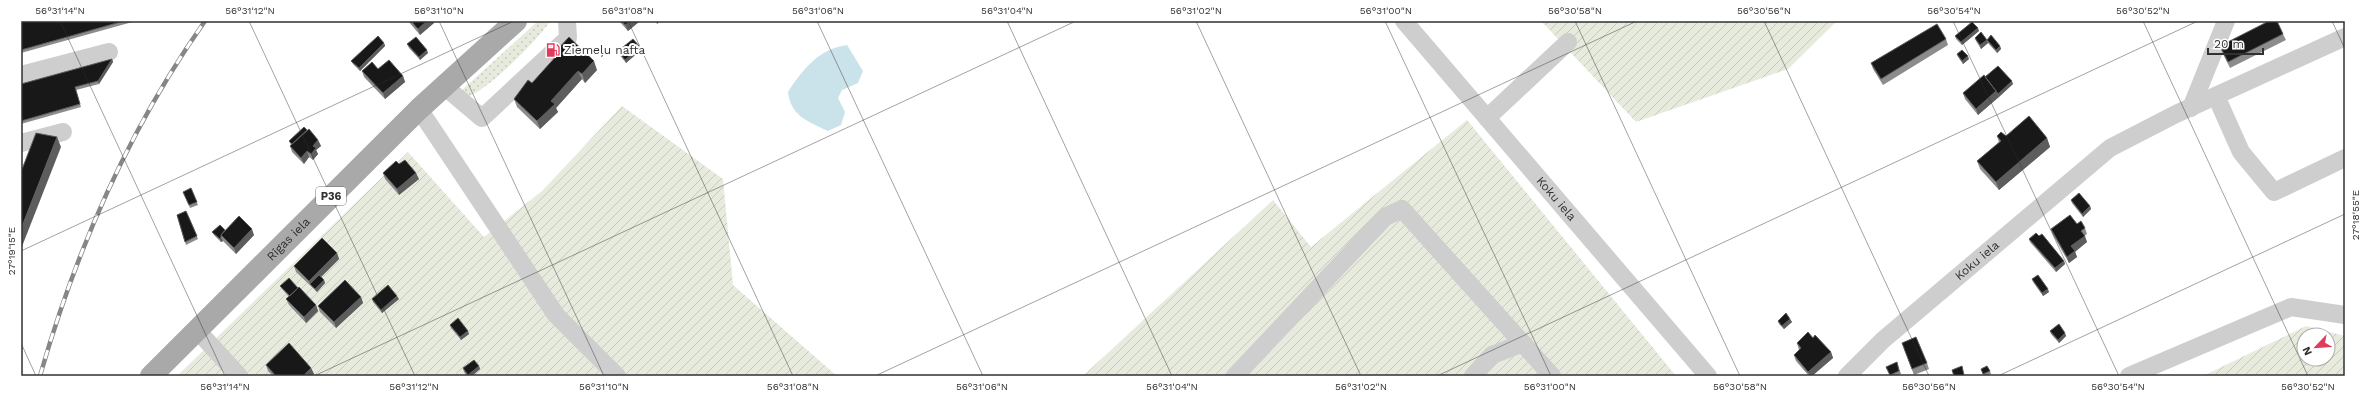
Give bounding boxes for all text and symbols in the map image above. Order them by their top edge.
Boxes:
text: 56°31'14"N [35,5,85,16]
text: 56°31'12"N [225,5,275,16]
text: 56°31'10"N [414,5,464,16]
text: 56°31'08"N [602,5,654,16]
text: 56°31'06"N [792,5,844,16]
text: 56°31'04"N [981,5,1033,16]
text: 56°31'02"N [1170,5,1222,16]
text: 56°31'00"N [1360,5,1412,16]
text: 56°30'58"N [1548,5,1602,16]
text: 56°30'56"N [1737,5,1791,16]
text: 56°30'54"N [1927,5,1981,16]
text: 56°30'52"N [2116,5,2170,16]
scale bar [2208,30,2263,56]
text: 20 m [2214,37,2244,51]
fuel station icon: Ziemeļu nafta [545,42,561,58]
place label: Ziemeļu nafta [564,43,646,57]
street label: Koku iela [1533,174,1579,224]
road number: P36 [316,187,346,205]
text: 27°18'55"E [2350,190,2361,240]
street label: Rīgas iela [264,214,313,264]
text: 27°19'15"E [6,227,17,275]
street label: Koku iela [1952,238,2002,283]
north arrow [2296,327,2336,367]
text: N [2300,345,2315,357]
text: 56°31'14"N [200,381,250,392]
text: 56°31'12"N [389,381,439,392]
text: 56°31'10"N [579,381,629,392]
text: 56°31'08"N [767,381,819,392]
text: 56°31'06"N [956,381,1008,392]
text: 56°31'04"N [1146,381,1198,392]
text: 56°31'02"N [1335,381,1387,392]
text: 56°31'00"N [1524,381,1576,392]
text: 56°30'58"N [1713,381,1767,392]
text: 56°30'56"N [1902,381,1956,392]
text: 56°30'54"N [2091,381,2145,392]
text: 56°30'52"N [2281,381,2335,392]

